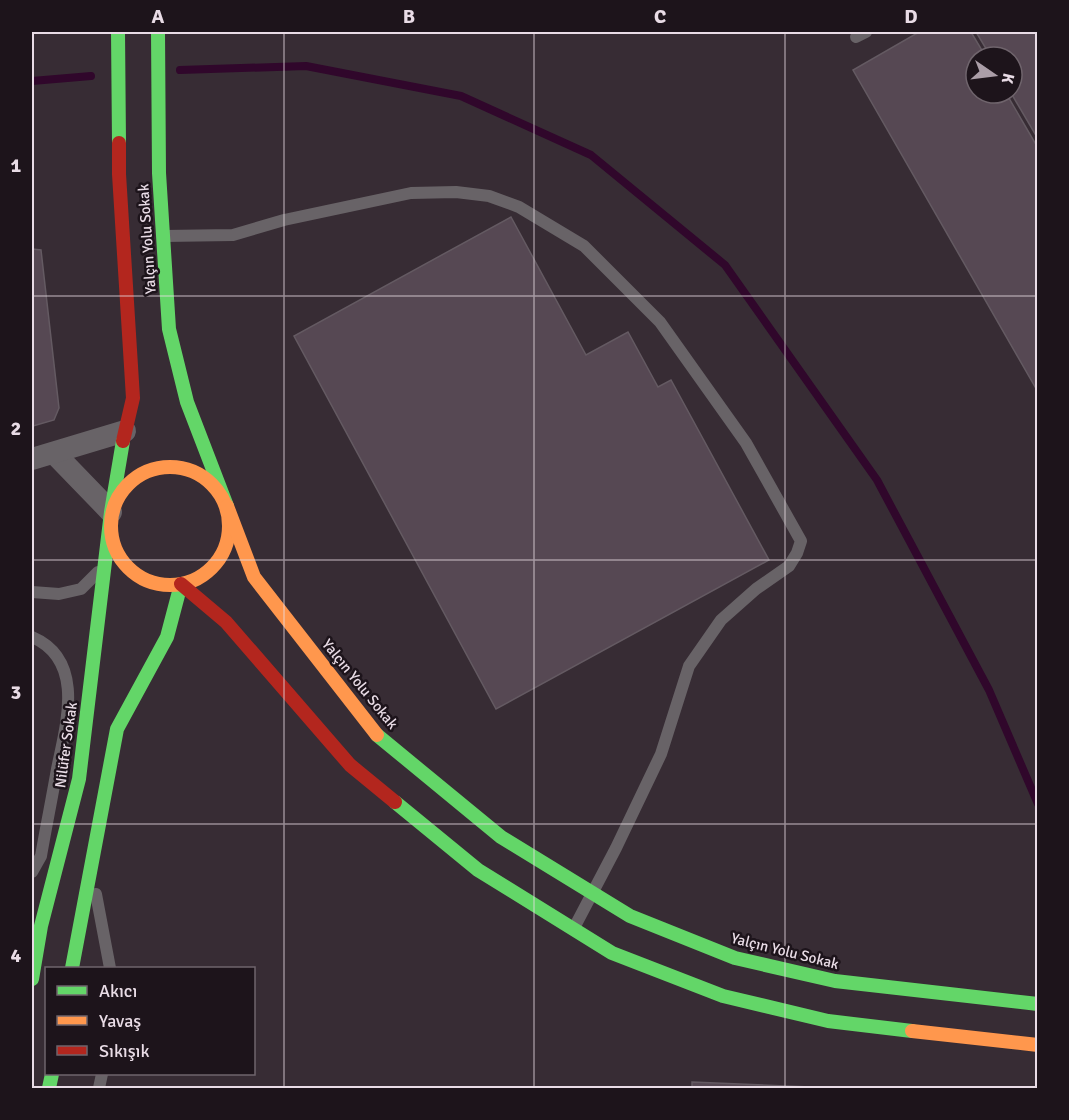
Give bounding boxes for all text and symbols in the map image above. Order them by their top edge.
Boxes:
text: A [152,4,165,29]
text: B [403,4,415,29]
text: C [654,4,666,29]
text: D [904,4,918,29]
north arrow [964,45,1024,105]
text: K [997,71,1018,86]
text: 1 [11,153,22,178]
street label: Yalçın Yolu Sokak [134,183,160,295]
text: 2 [11,416,21,441]
street label: Yalçın Yolu Sokak [318,635,402,733]
text: 3 [11,680,21,705]
street label: Nilüfer Sokak [51,700,81,789]
street label: Yalçın Yolu Sokak [729,929,841,973]
text: 4 [11,943,22,968]
legend [45,967,255,1075]
text: Akıcı [99,980,137,1002]
text: Yavaş [99,1010,141,1032]
text: Sıkışık [99,1040,149,1062]

